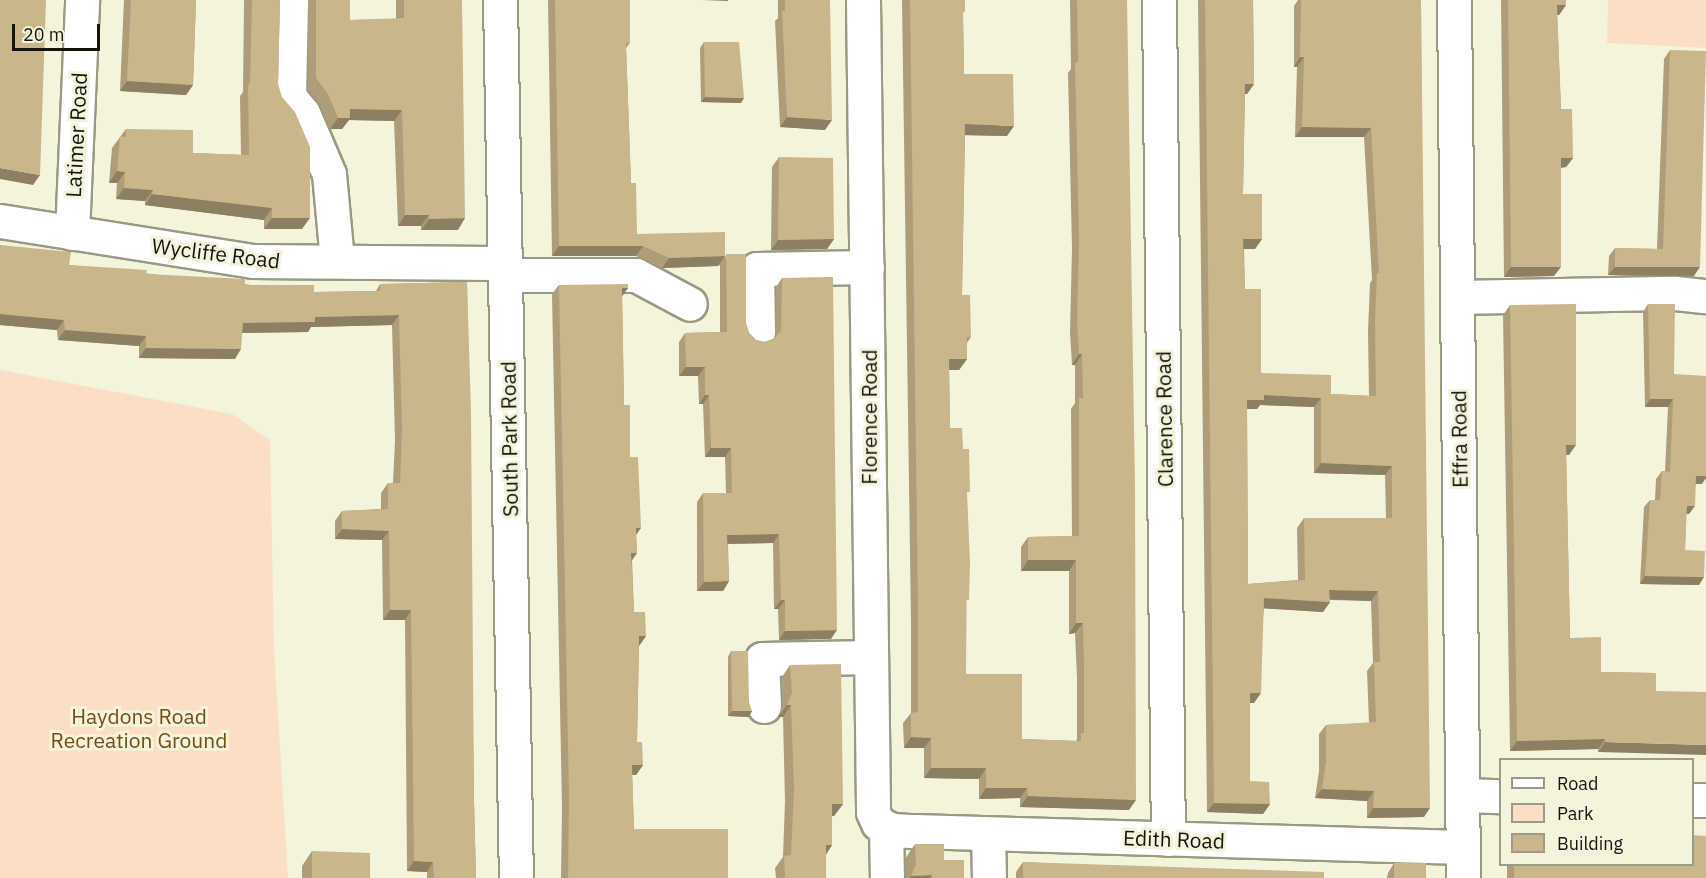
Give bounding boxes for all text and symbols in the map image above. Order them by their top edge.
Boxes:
scale bar [15,12,104,50]
text: 20 m [23,23,65,46]
street label: Latimer Road [60,72,92,198]
street label: Wycliffe Road [150,233,282,273]
street label: Florence Road [856,349,882,485]
street label: Clarence Road [1150,351,1178,487]
street label: South Park Road [495,361,523,517]
street label: Effra Road [1446,390,1472,488]
park label: Haydons Road Recreation Ground [51,703,227,753]
legend [1499,758,1694,866]
text: Road [1557,772,1598,795]
text: Park [1557,802,1593,825]
street label: Edith Road [1123,825,1225,853]
text: Building [1557,832,1623,855]

